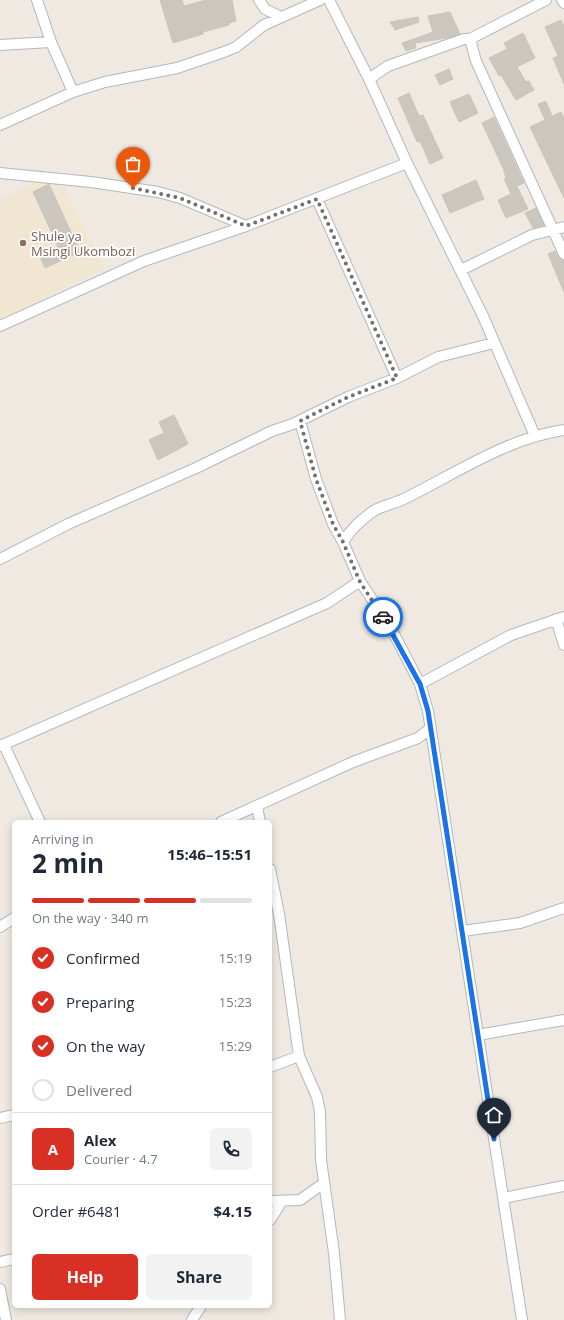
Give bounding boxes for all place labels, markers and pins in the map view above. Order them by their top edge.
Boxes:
pin [116,147,150,188]
place label: Shule ya Msingi Ukombozi [31,227,135,260]
marker: Shule ya Msingi Ukombozi [18,238,28,248]
pin [477,1098,511,1139]

